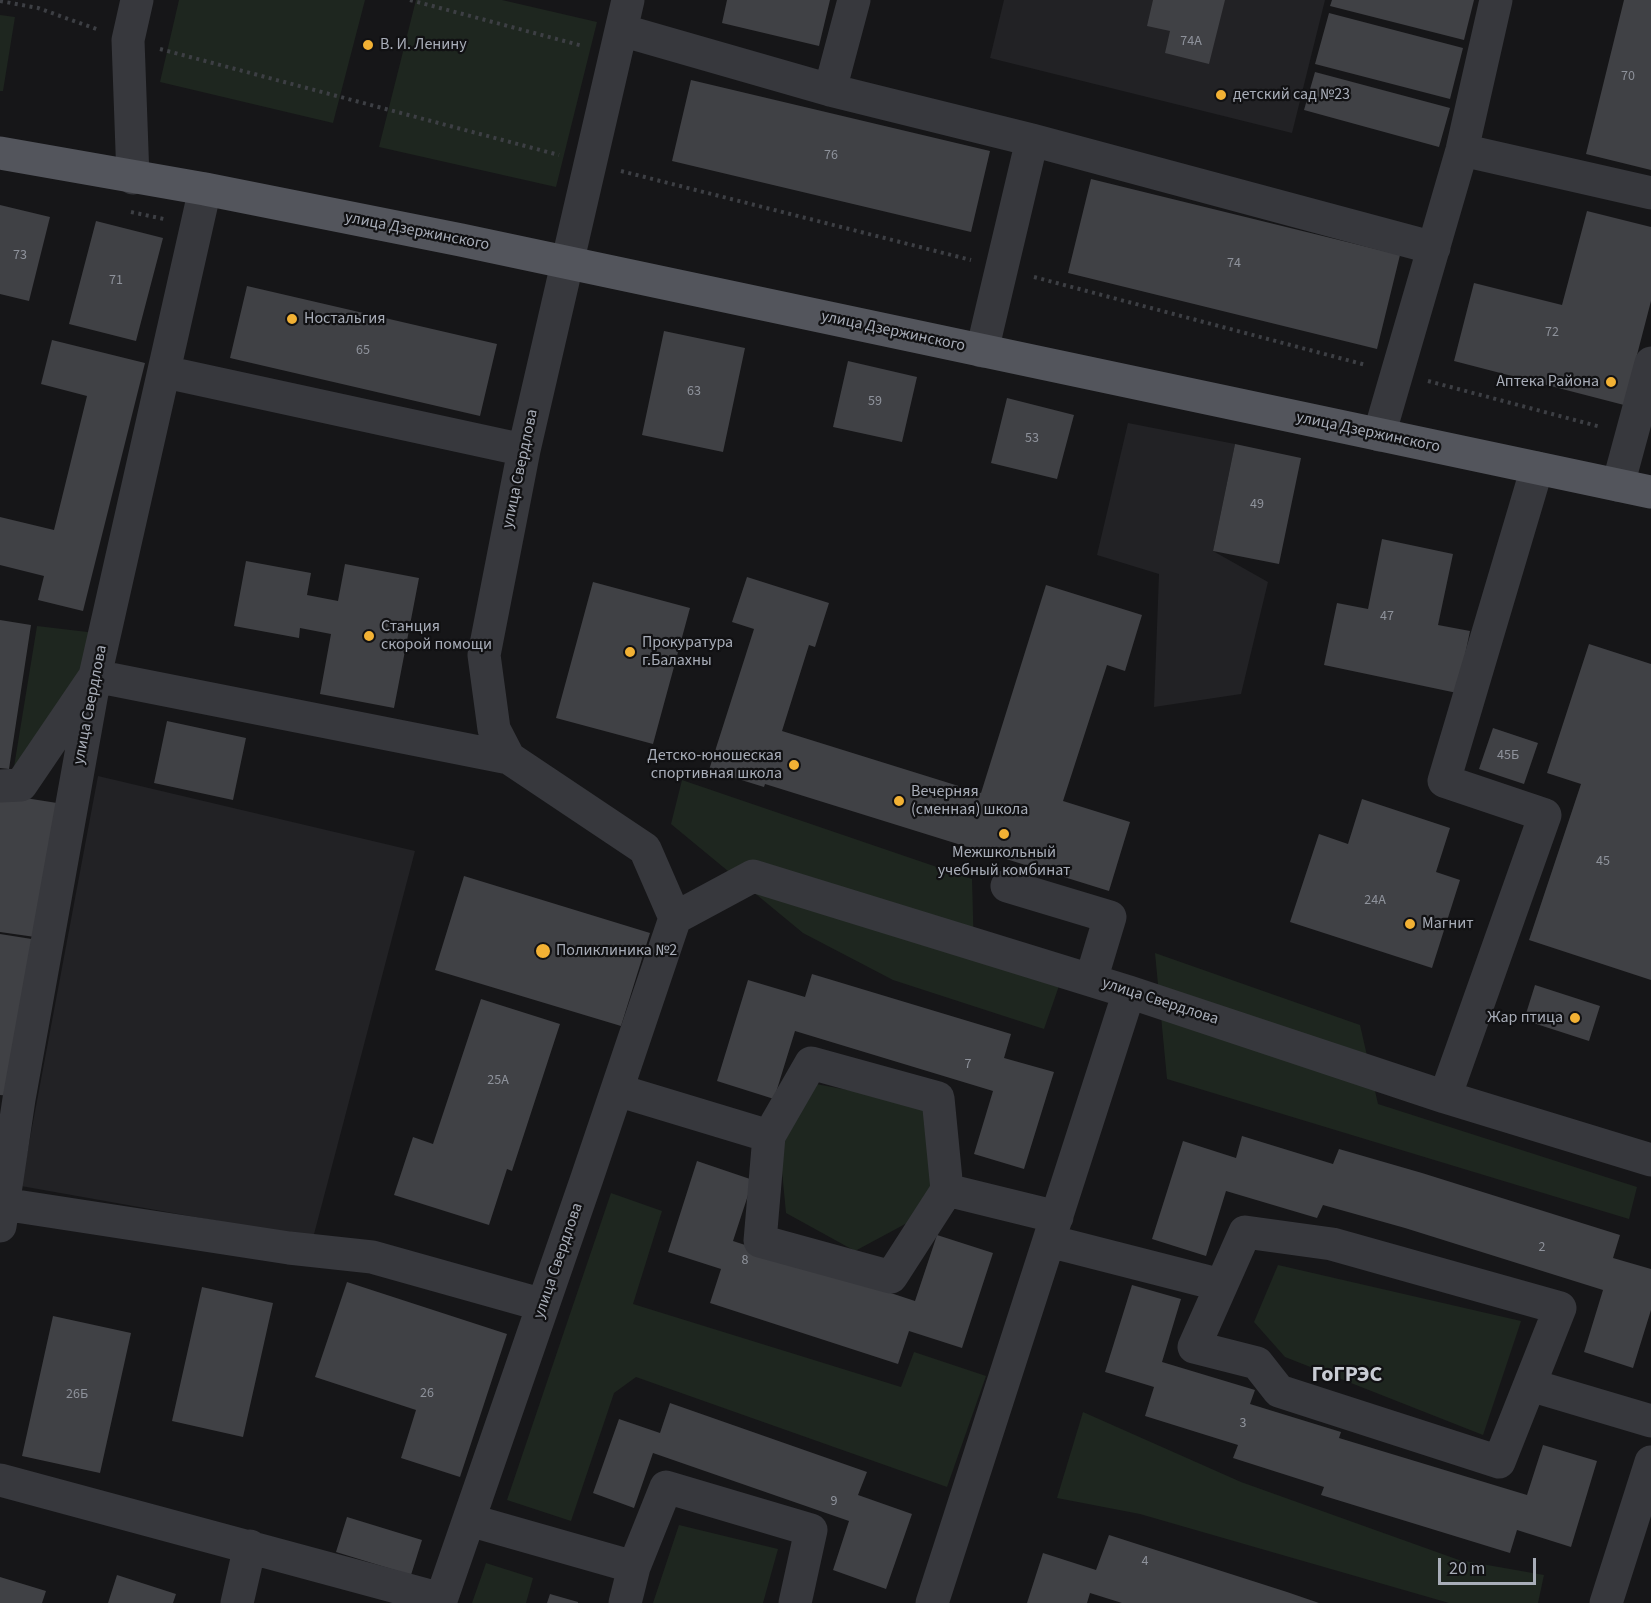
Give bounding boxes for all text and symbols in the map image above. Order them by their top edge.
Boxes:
house number: 74А [1180,34,1202,50]
place label: В. И. Ленину [380,35,467,55]
marker: В. И. Ленину [361,38,375,52]
house number: 70 [1621,69,1635,85]
place label: детский сад №23 [1233,85,1350,105]
marker: детский сад №23 [1214,88,1228,102]
house number: 76 [824,148,838,164]
street label: улица Дзержинского [343,209,491,255]
house number: 73 [13,248,27,264]
house number: 74 [1227,256,1241,272]
house number: 71 [109,273,123,289]
street label: улица Дзержинского [819,307,967,357]
place label: Ностальгия [304,309,386,329]
marker: Ностальгия [285,312,299,326]
house number: 72 [1545,325,1559,341]
house number: 65 [356,343,370,359]
place label: Аптека Района [1496,372,1599,392]
marker: Аптека Района [1604,375,1618,389]
house number: 63 [687,384,701,400]
house number: 59 [868,394,882,410]
street label: улица Свердлова [499,408,543,530]
street label: улица Дзержинского [1294,408,1442,458]
house number: 53 [1025,431,1039,447]
house number: 49 [1250,497,1264,513]
house number: 47 [1380,609,1394,625]
place label: Станция скорой помощи [381,617,492,655]
marker: Станция скорой помощи [362,629,376,643]
place label: Прокуратура г.Балахны [642,633,733,671]
street label: улица Свердлова [70,644,112,766]
marker: Прокуратура г.Балахны [623,645,637,659]
place label: Детско-юношеская спортивная школа [647,746,782,784]
house number: 45Б [1497,748,1519,764]
marker: Детско-юношеская спортивная школа [787,758,801,772]
place label: Вечерняя (сменная) школа [911,782,1028,820]
marker: Вечерняя (сменная) школа [892,794,906,808]
marker: Межшкольный учебный комбинат [997,827,1011,841]
place label: Межшкольный учебный комбинат [938,843,1070,881]
house number: 45 [1596,854,1610,870]
house number: 24А [1364,893,1386,909]
place label: Магнит [1422,914,1474,934]
marker: Магнит [1403,917,1417,931]
place label: Поликлиника №2 [556,941,677,961]
marker: Поликлиника №2 [534,942,552,960]
street label: улица Свердлова [1099,974,1221,1030]
place label: Жар птица [1487,1008,1563,1028]
marker: Жар птица [1568,1011,1582,1025]
house number: 7 [965,1057,971,1073]
house number: 25А [487,1073,509,1089]
street label: улица Свердлова [530,1200,588,1322]
house number: 2 [1539,1240,1545,1256]
house number: 8 [742,1253,748,1269]
district label: ГоГРЭС [1312,1363,1382,1389]
house number: 26 [420,1386,434,1402]
house number: 26Б [66,1387,88,1403]
house number: 3 [1240,1416,1246,1432]
house number: 9 [831,1494,837,1510]
scale bar [1441,1546,1538,1584]
house number: 4 [1142,1554,1148,1570]
text: 20 m [1449,1556,1485,1581]

